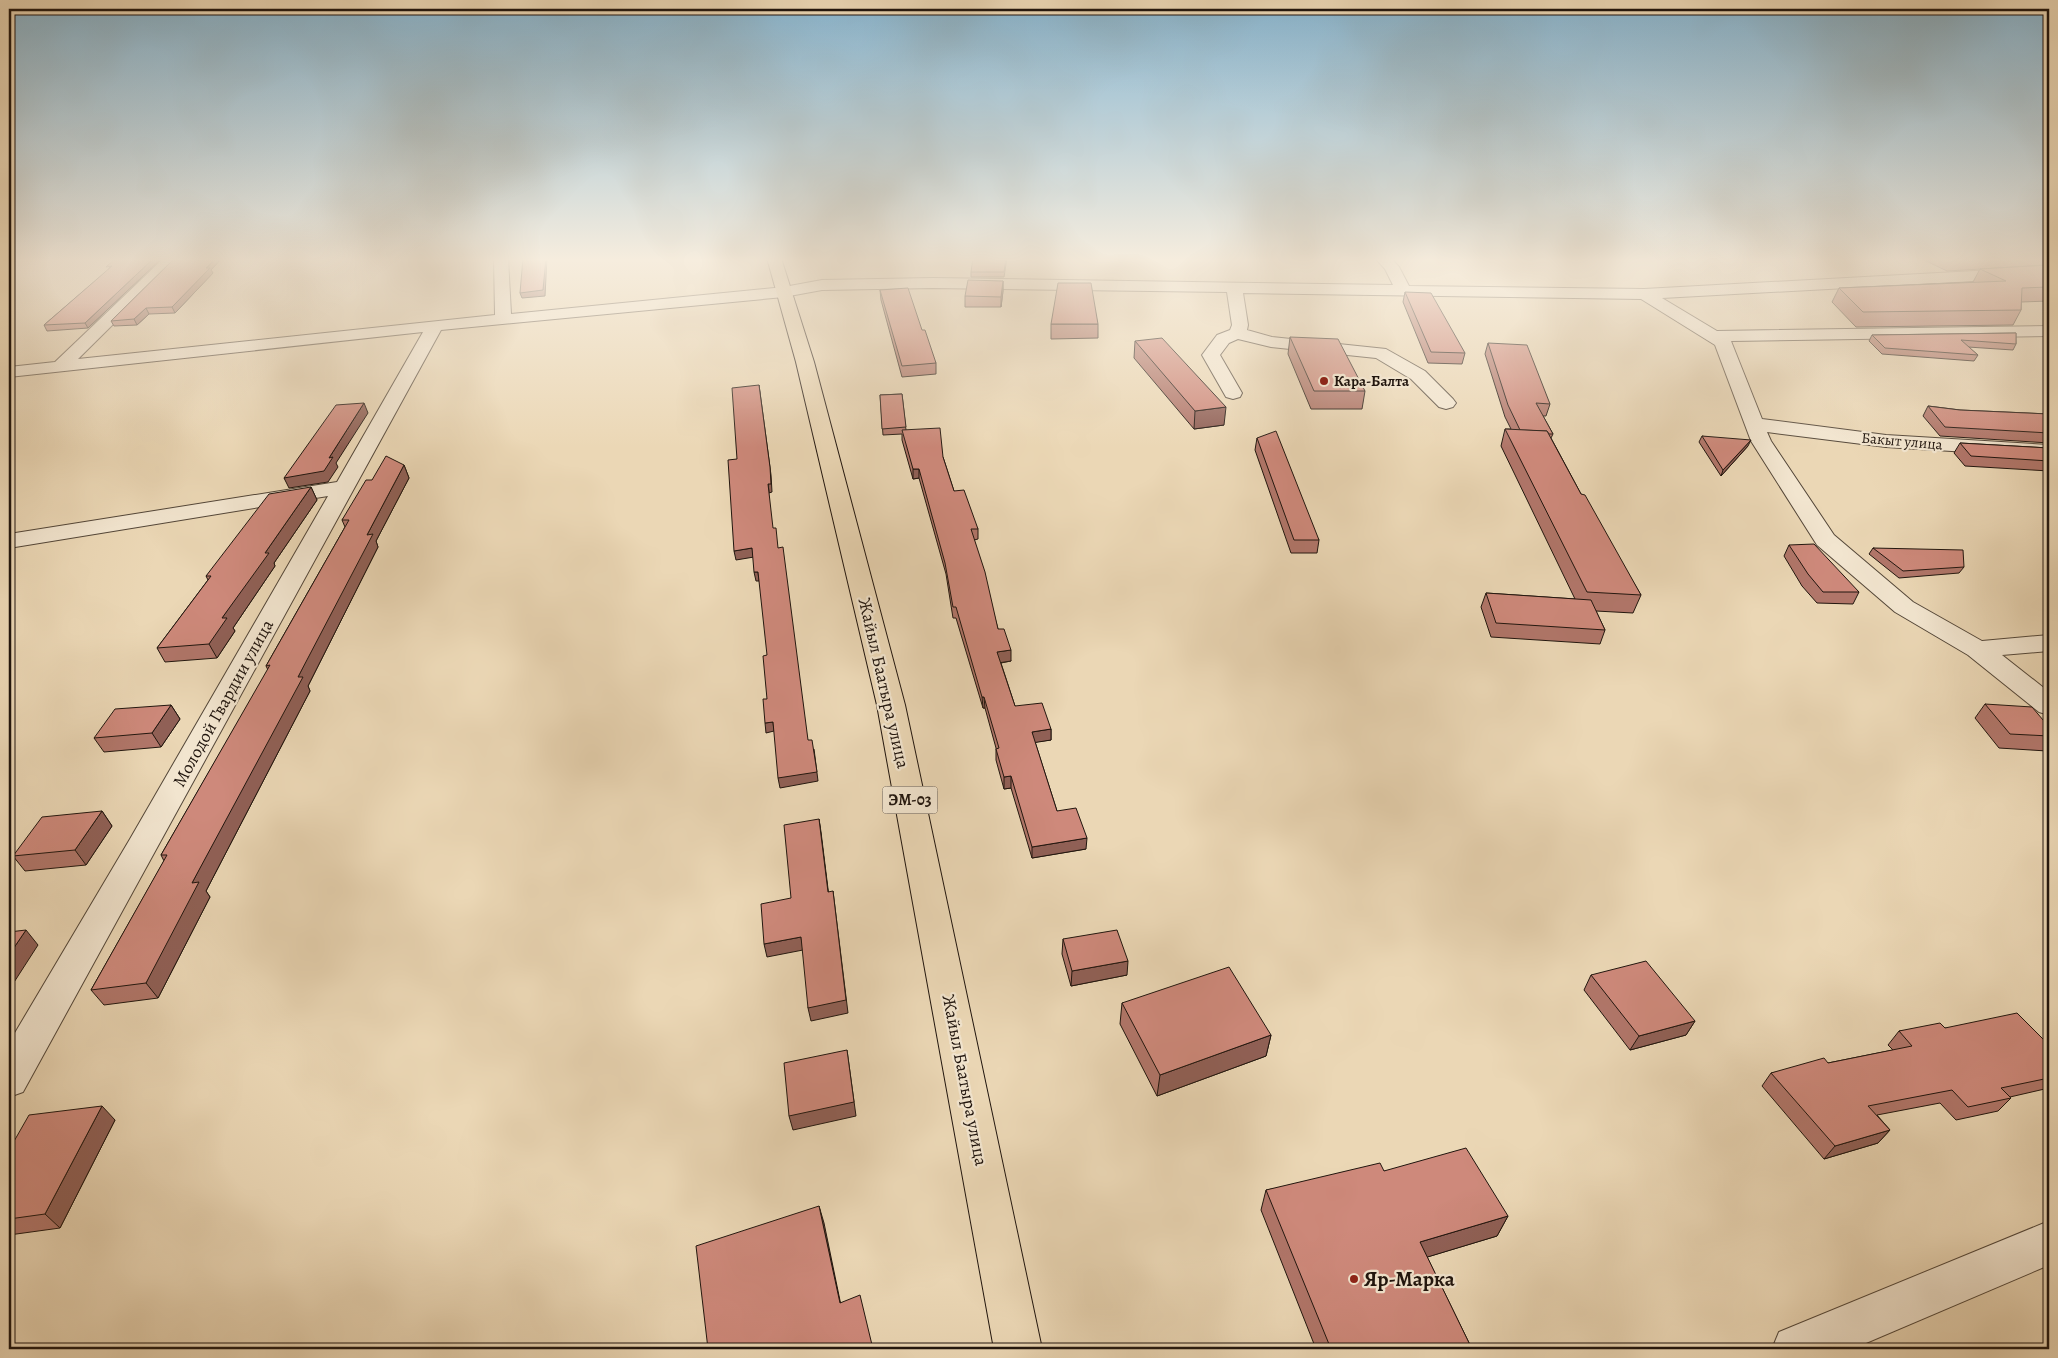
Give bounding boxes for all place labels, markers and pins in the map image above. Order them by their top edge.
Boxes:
place label: Кара-Балта [1334,371,1410,391]
marker: Кара-Балта [1318,375,1330,387]
place label: Яр-Марка [1364,1265,1455,1293]
marker: Яр-Марка [1348,1273,1360,1285]

